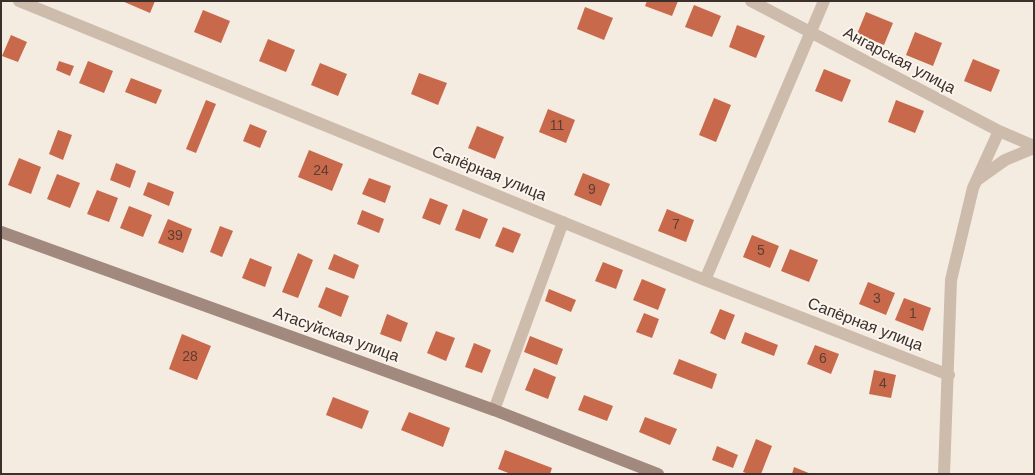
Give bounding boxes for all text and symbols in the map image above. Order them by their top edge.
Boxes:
street label: Ангарская улица [840,23,958,99]
house number: 11 [550,118,564,134]
street label: Сапёрная улица [429,142,549,206]
house number: 24 [313,163,329,179]
house number: 9 [588,182,596,198]
house number: 7 [672,217,680,233]
house number: 39 [167,228,183,244]
house number: 5 [757,243,765,259]
house number: 3 [873,291,881,307]
street label: Сапёрная улица [805,294,925,356]
street label: Атасуйская улица [270,303,402,367]
house number: 1 [909,306,917,322]
house number: 28 [182,349,198,365]
house number: 6 [819,351,827,367]
house number: 4 [879,376,887,392]

